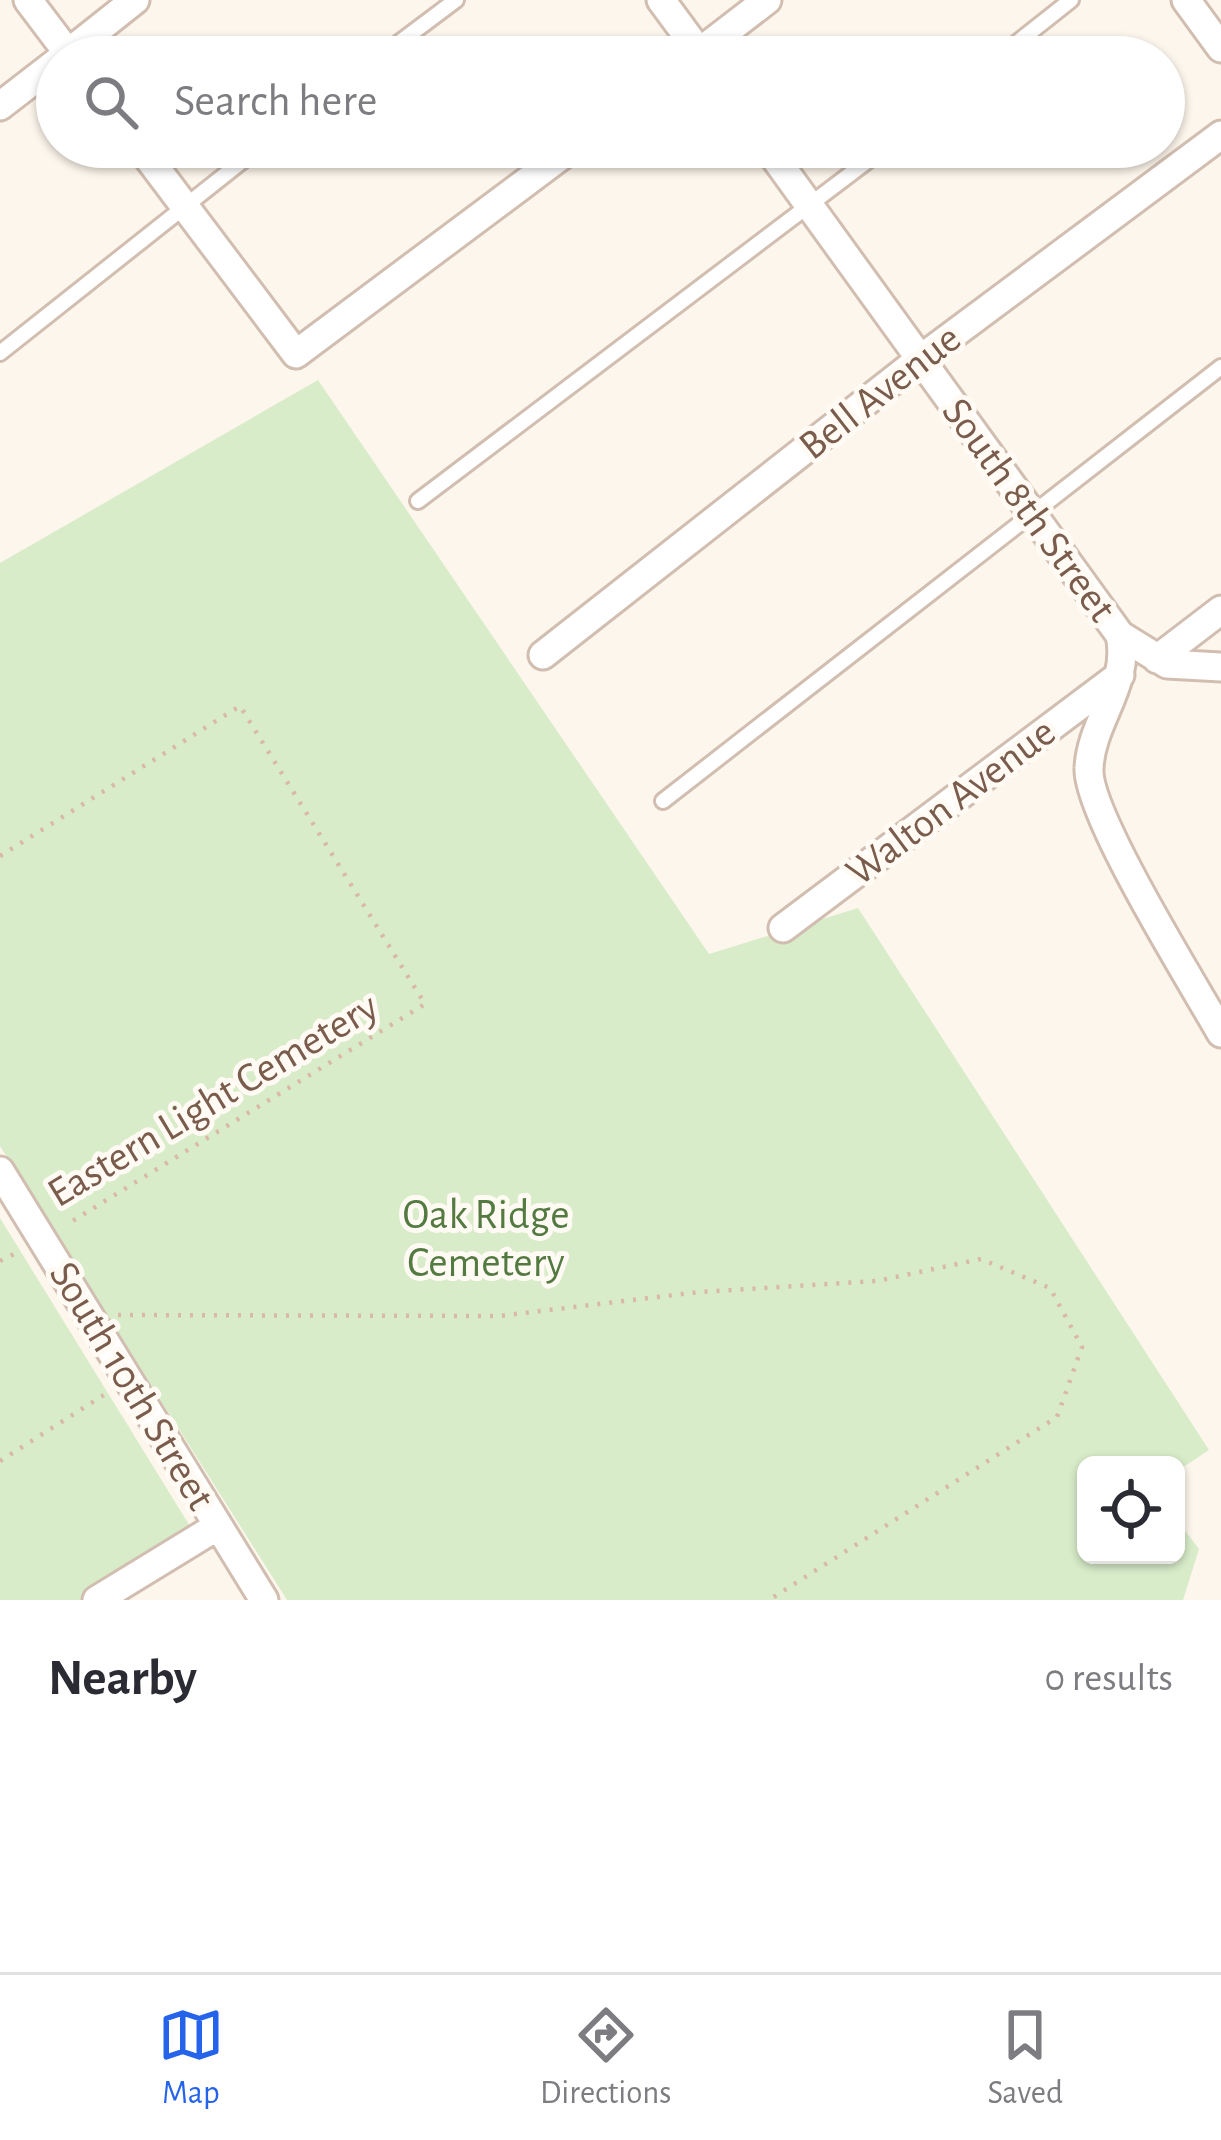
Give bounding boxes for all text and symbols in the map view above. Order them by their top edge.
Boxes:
search box [36,36,1185,168]
icon: search [78,69,144,135]
text: Search here [174,79,377,124]
street label: Bell Avenue [792,316,968,468]
street label: South 8th Street [934,391,1124,629]
street label: Walton Avenue [839,710,1063,894]
street label: Eastern Light Cemetery [41,985,385,1215]
park label: Oak Ridge Cemetery [402,1194,570,1284]
street label: South 10th Street [42,1255,222,1517]
map controls [1077,1456,1185,1564]
button: locate [1077,1456,1185,1564]
text: Nearby [48,1653,197,1704]
text: 0 results [1045,1659,1173,1698]
tab: Map [158,2002,224,2114]
tab: Directions [540,2002,671,2114]
tab: Saved [987,2002,1063,2114]

